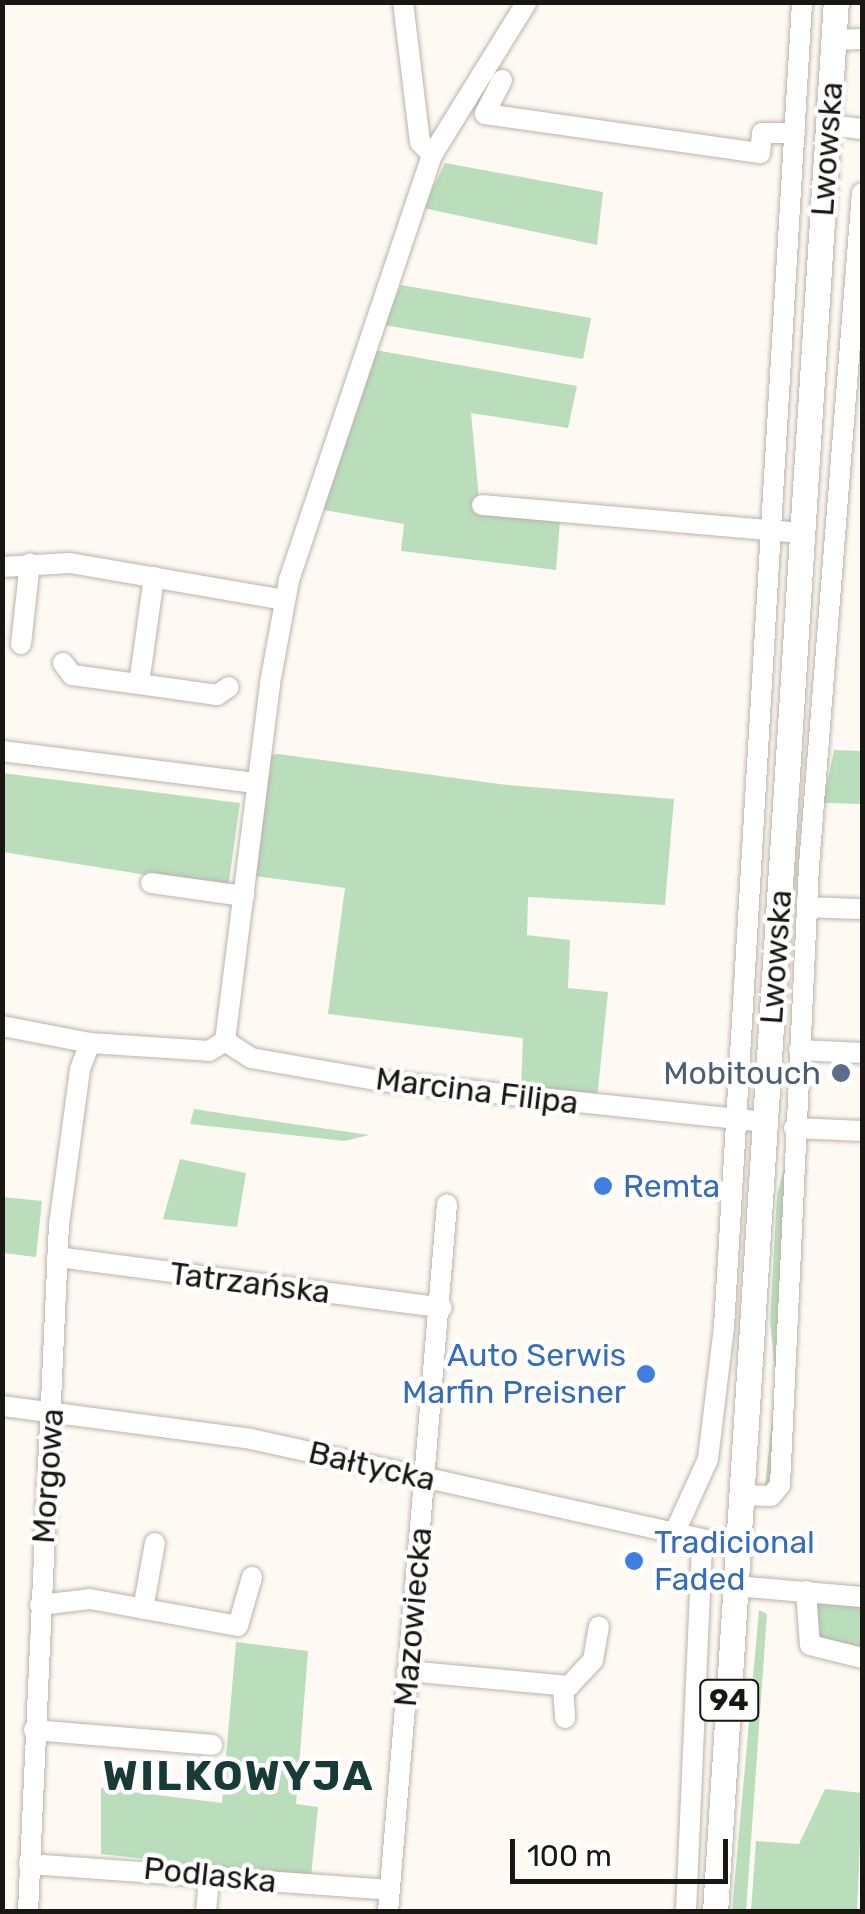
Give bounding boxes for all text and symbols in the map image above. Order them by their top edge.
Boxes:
street label: Lwowska [803,80,851,218]
street label: Lwowska [752,888,800,1026]
place label: Mobitouch [663,1054,821,1092]
street label: Marcina Filipa [373,1060,581,1122]
marker: Mobitouch [830,1062,852,1084]
place label: Remta [623,1167,720,1205]
marker: Remta [592,1175,614,1197]
street label: Tatrzańska [168,1254,332,1312]
place label: Auto Serwis Marfin Preisner [402,1337,626,1412]
marker: Auto Serwis Marfin Preisner [635,1363,657,1385]
street label: Morgowa [24,1407,72,1545]
street label: Bałtycka [305,1433,439,1499]
place label: Tradicional Faded [654,1524,815,1599]
street label: Mazowiecka [386,1526,440,1708]
marker: Tradicional Faded [623,1550,645,1572]
road number: 94 [699,1675,759,1725]
district label: WILKOWYJA [103,1751,375,1801]
scale bar [515,1819,732,1881]
text: 100 m [527,1838,612,1874]
street label: Podlaska [142,1849,278,1901]

